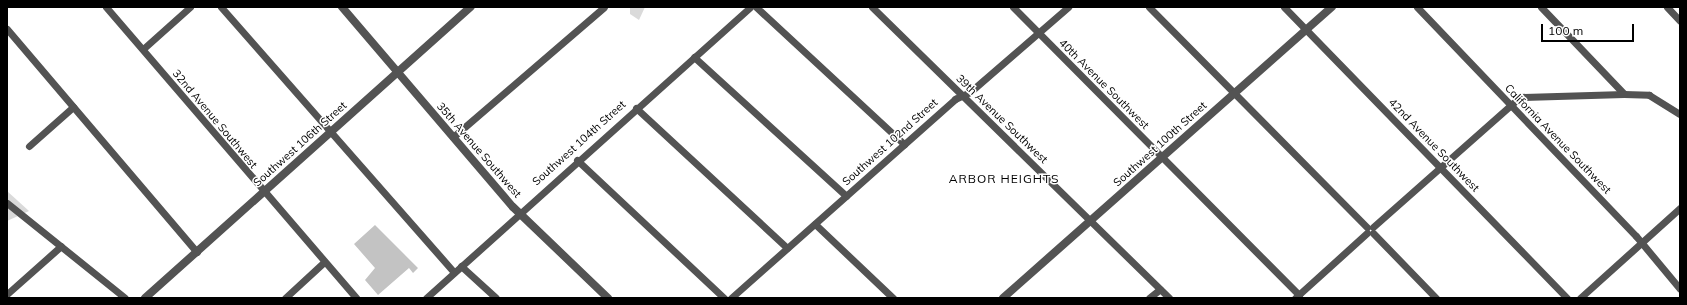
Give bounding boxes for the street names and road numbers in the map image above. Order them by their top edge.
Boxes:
street label: 40th Avenue Southwest [1056,36,1152,132]
street label: 32nd Avenue Southwest [170,67,260,171]
street label: 39th Avenue Southwest [954,72,1050,166]
street label: California Avenue Southwest [1502,81,1614,197]
street label: Southwest 102nd Street [840,96,940,188]
street label: 42nd Avenue Southwest [1386,96,1482,194]
street label: Southwest 104th Street [530,98,628,188]
street label: Southwest 106th Street [251,99,349,189]
street label: Southwest 100th Street [1111,99,1209,189]
street label: 35th Avenue Southwest [434,100,524,200]

